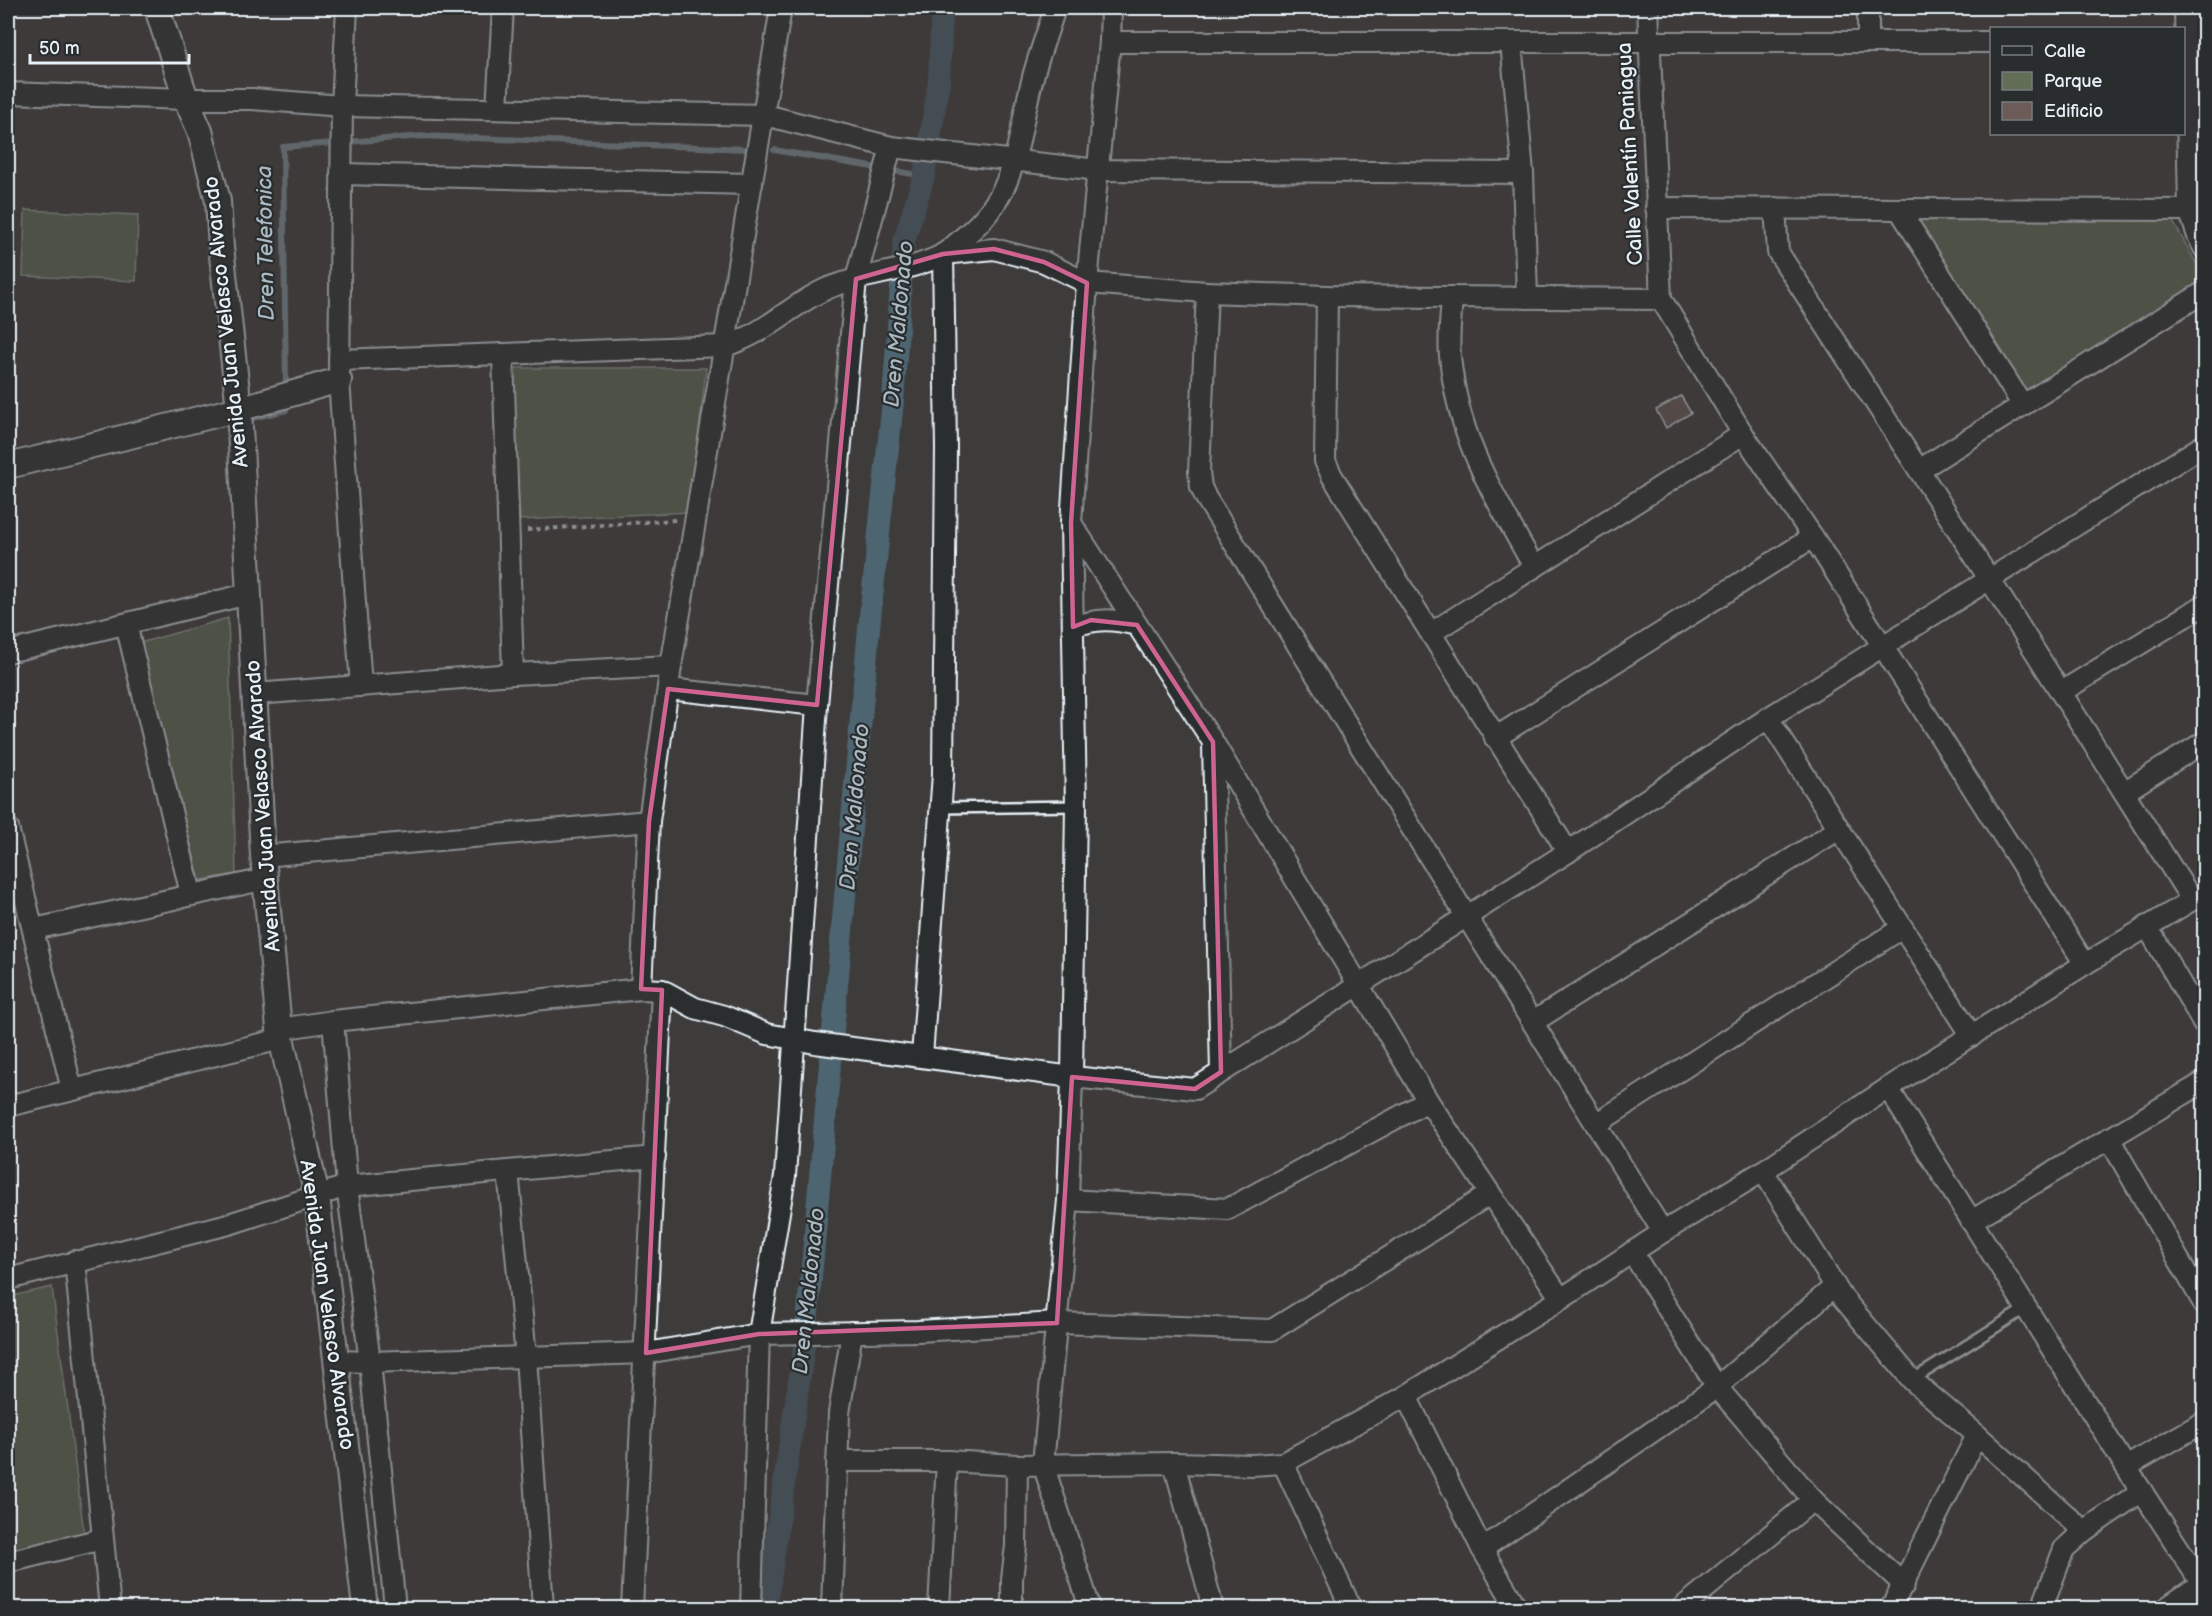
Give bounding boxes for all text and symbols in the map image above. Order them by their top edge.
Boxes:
scale bar [30,27,189,65]
legend [1990,27,2185,135]
text: 50 m [39,38,80,59]
text: Calle [2044,41,2086,62]
street label: Calle Valentín Paniagua [1612,42,1648,266]
text: Parque [2044,71,2102,92]
text: Edificio [2044,101,2103,122]
water label: Dren Telefonica [251,165,281,321]
street label: Avenida Juan Velasco Alvarado [198,175,254,469]
water label: Dren Maldonado [878,240,920,408]
street label: Avenida Juan Velasco Alvarado [240,659,286,953]
water label: Dren Maldonado [834,723,876,891]
street label: Avenida Juan Velasco Alvarado [294,1158,360,1452]
water label: Dren Maldonado [787,1206,831,1376]

